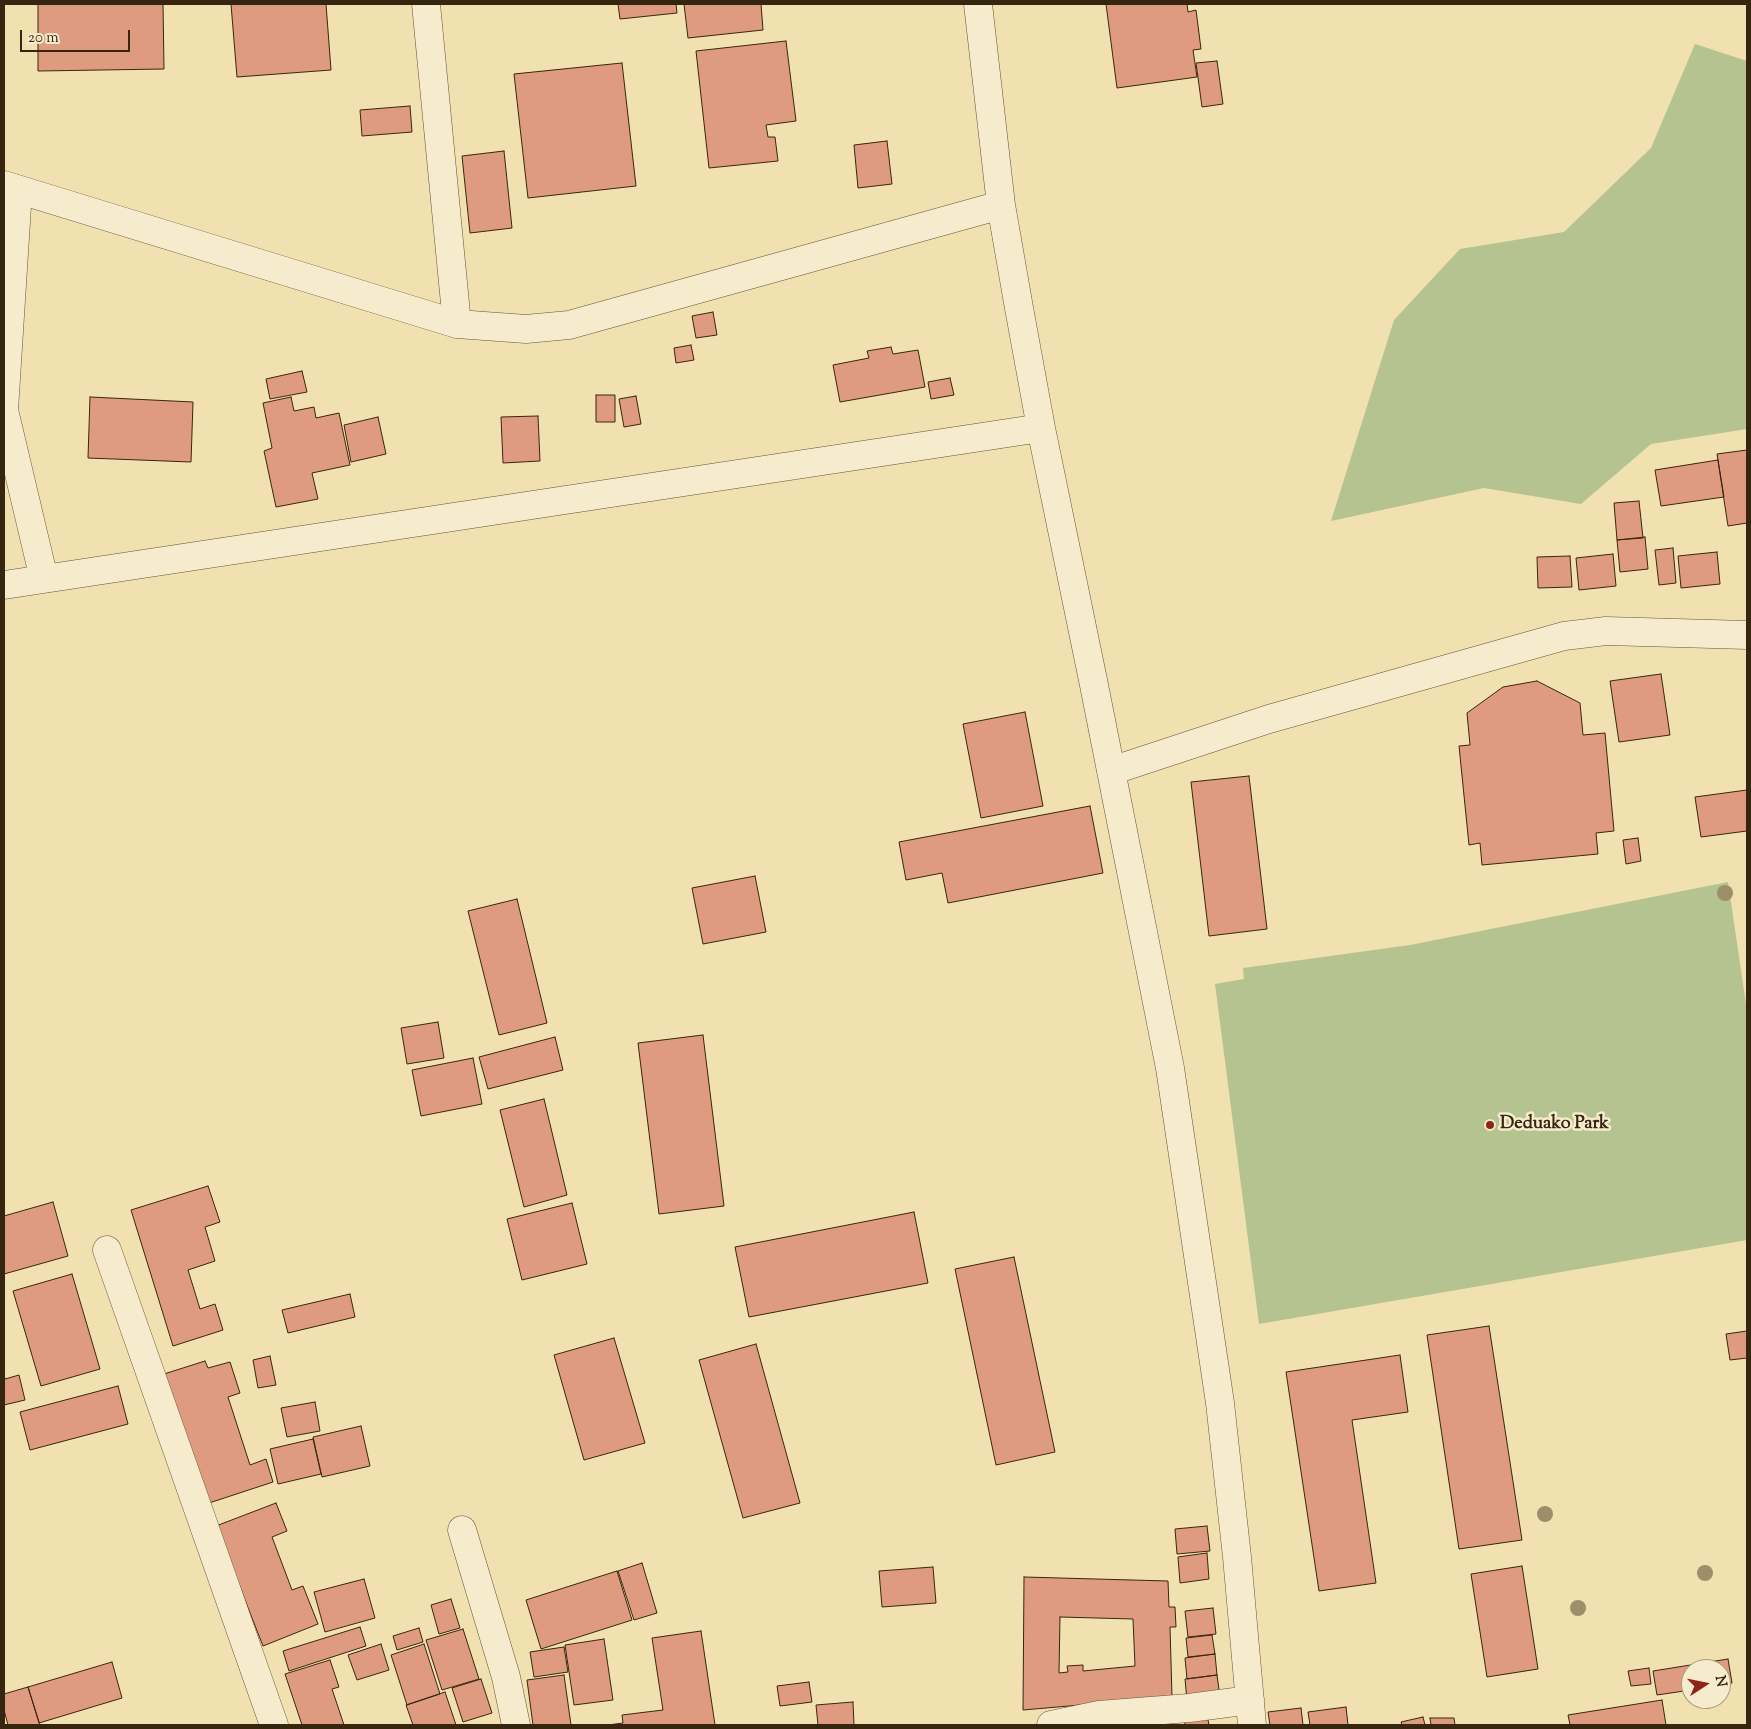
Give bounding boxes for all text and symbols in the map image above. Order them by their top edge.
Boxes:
scale bar [22,20,132,52]
text: 20 m [28,28,59,49]
place label: Deduako Park [1500,1114,1609,1136]
marker: Deduako Park [1484,1119,1496,1131]
north arrow [1681,1659,1731,1709]
text: N [1709,1674,1731,1689]

